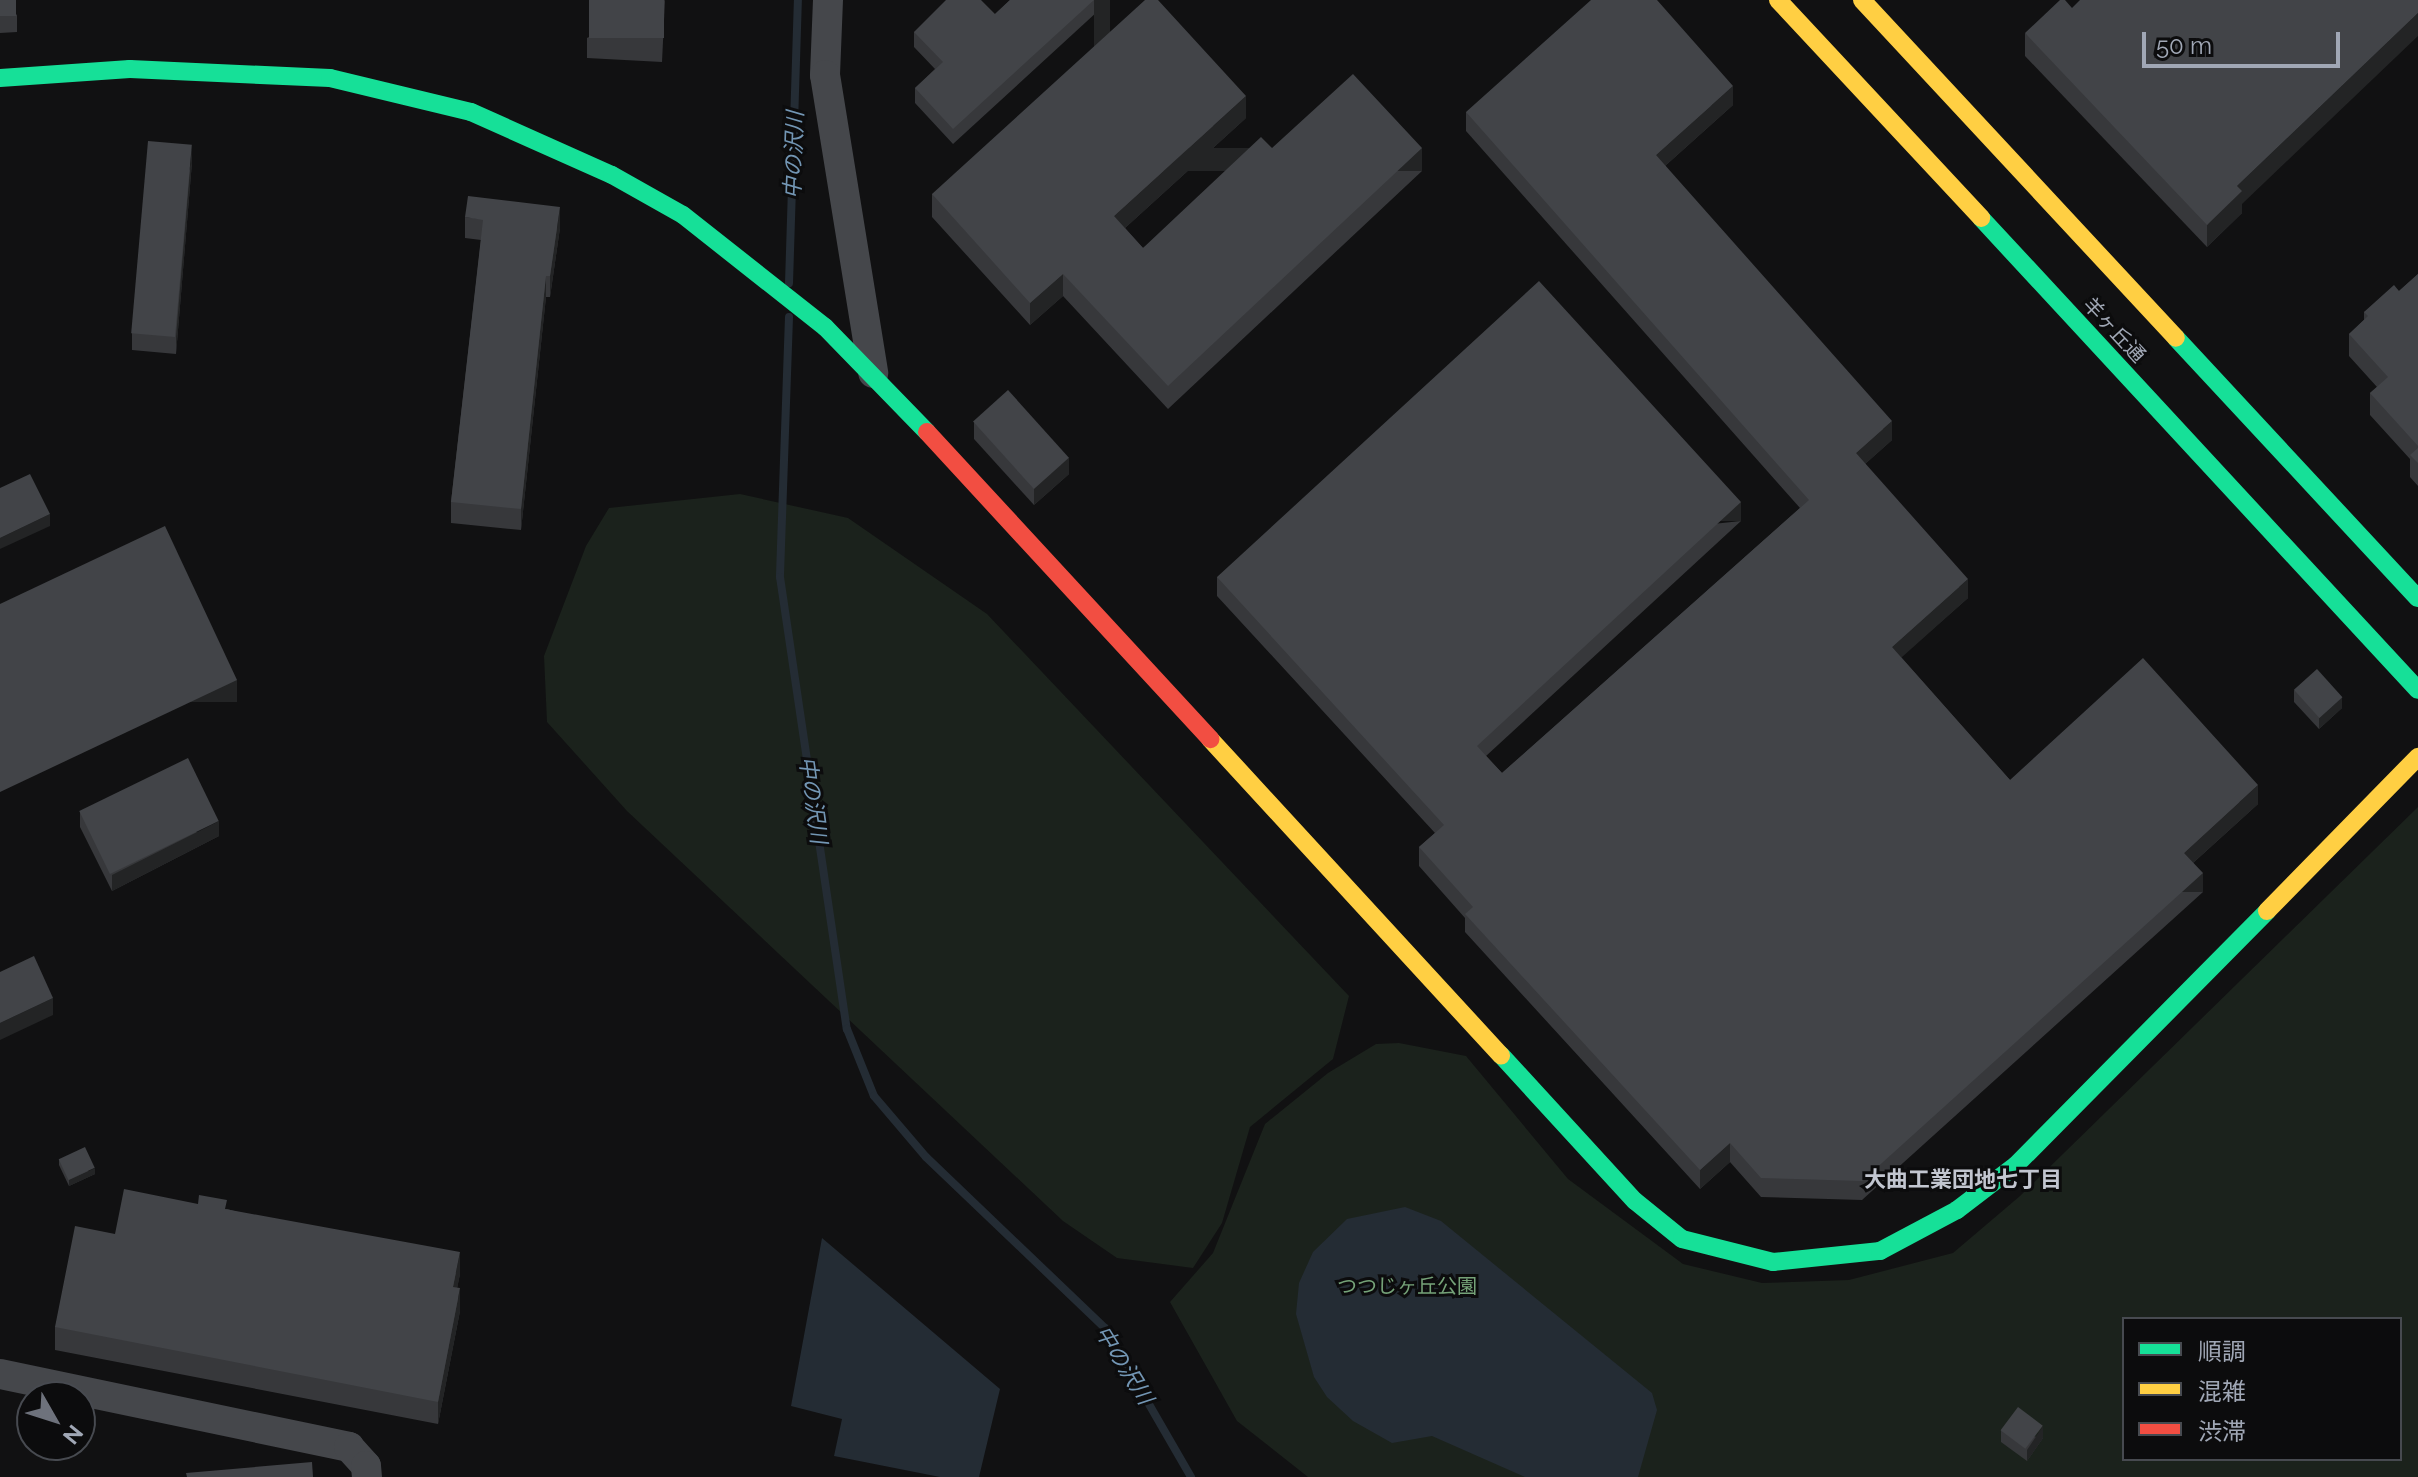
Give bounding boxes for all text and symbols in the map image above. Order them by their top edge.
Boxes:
scale bar [2146,16,2344,66]
text: 50 m [2156,31,2212,60]
water label: 中の沢川 [779,111,809,199]
street label: 羊ヶ丘通 [2078,293,2150,367]
water label: 中の沢川 [794,755,832,845]
district label: 大曲工業団地七丁目 [1864,1167,2062,1193]
park label: つつじヶ丘公園 [1337,1274,1477,1298]
legend [2122,1317,2402,1461]
water label: 中の沢川 [1089,1321,1159,1409]
text: 順調 [2198,1337,2246,1366]
text: 混雑 [2198,1377,2246,1406]
north arrow [16,1381,96,1461]
text: 渋滞 [2198,1417,2246,1446]
text: N [58,1420,88,1450]

